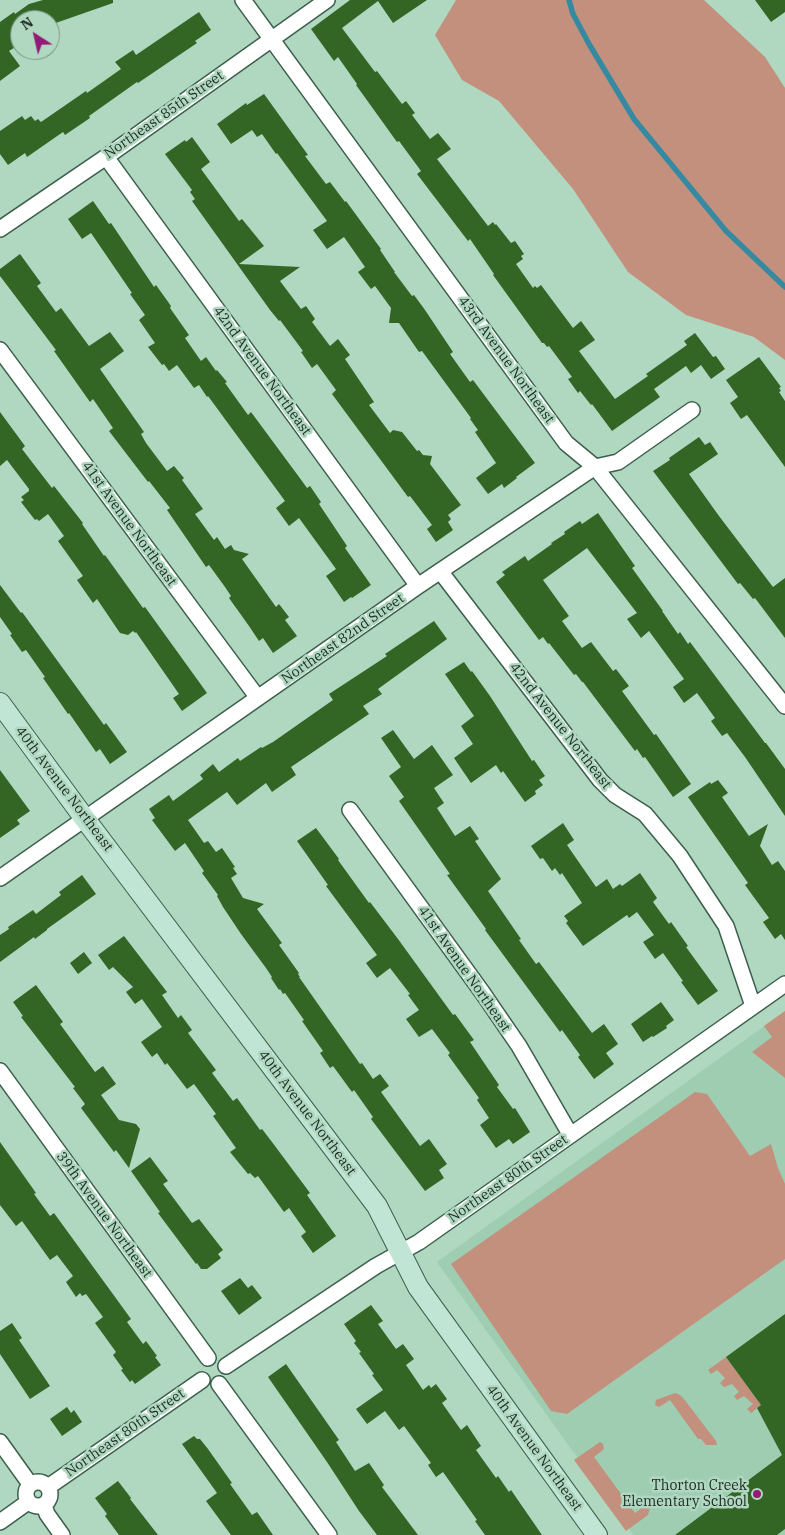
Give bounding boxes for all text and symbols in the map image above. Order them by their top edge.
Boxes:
north arrow [10,10,60,60]
text: N [17,13,37,34]
street label: Northeast 85th Street [101,67,227,163]
street label: 43rd Avenue Northeast [454,293,558,427]
street label: 42nd Avenue Northeast [209,303,315,439]
street label: 41st Avenue Northeast [78,458,180,590]
street label: Northeast 82nd Street [278,590,408,688]
street label: 42nd Avenue Northeast [505,659,615,793]
street label: 40th Avenue Northeast [12,723,116,855]
street label: 41st Avenue Northeast [414,903,514,1035]
street label: 40th Avenue Northeast [255,1047,359,1179]
street label: Northeast 80th Street [445,1131,571,1227]
street label: 39th Avenue Northeast [53,1149,155,1281]
street label: 40th Avenue Northeast [483,1382,585,1514]
street label: Northeast 80th Street [62,1385,188,1481]
place label: Thorton Creek Elementary School [622,1478,747,1510]
marker: Thorton Creek Elementary School [751,1488,763,1500]

